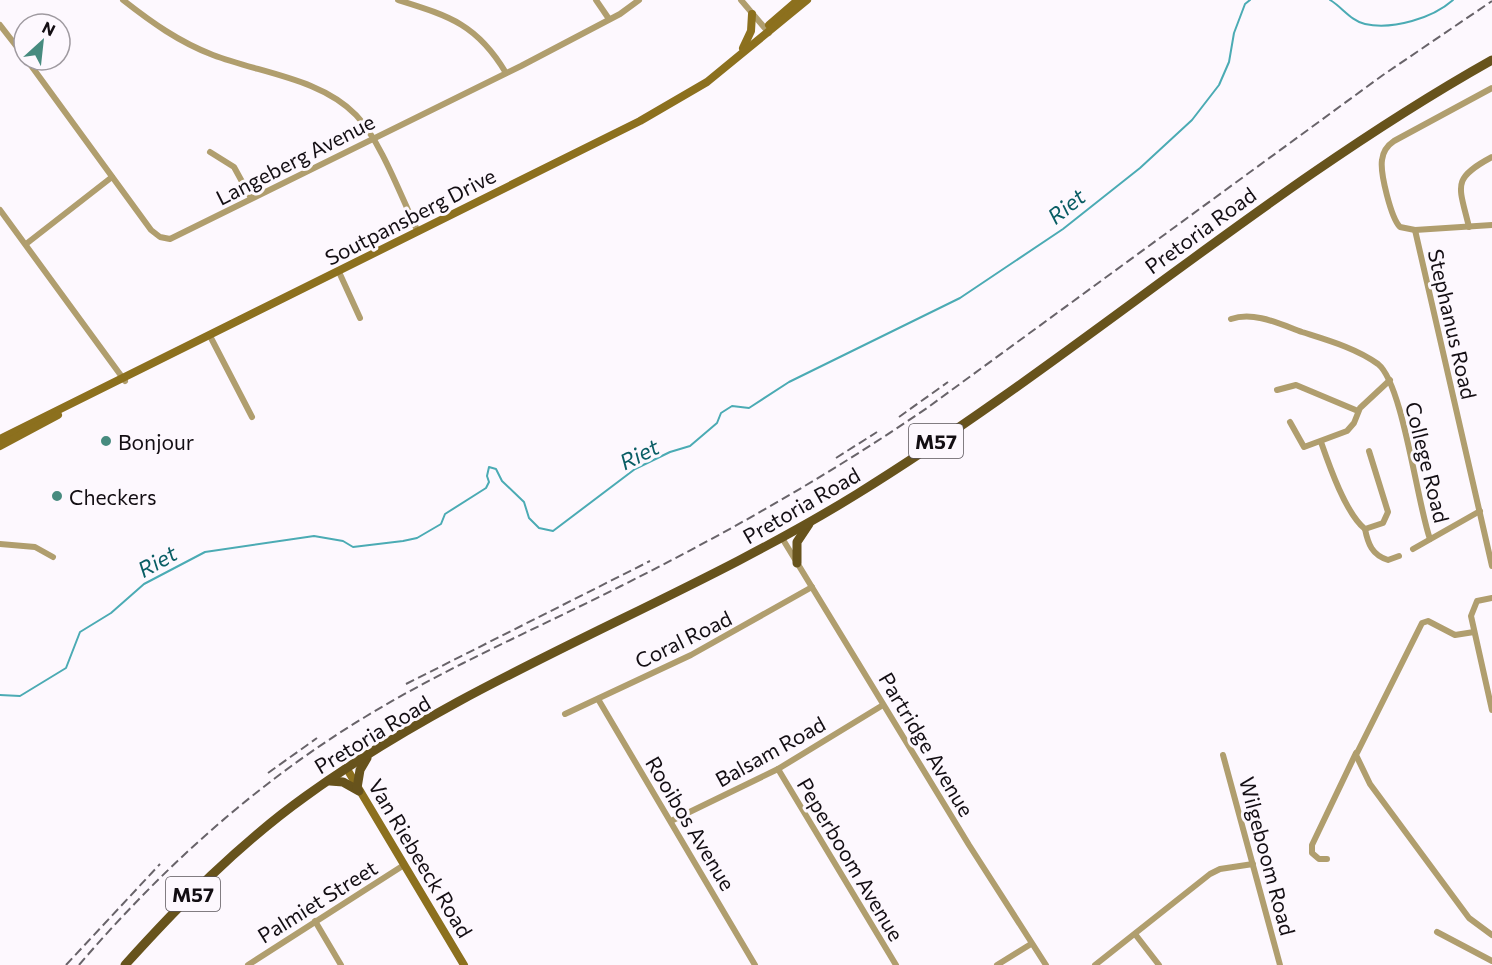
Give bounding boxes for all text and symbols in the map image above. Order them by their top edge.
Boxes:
north arrow [12,12,72,72]
text: N [39,17,59,39]
street label: Langeberg Avenue [212,108,378,210]
street label: Soutpansberg Drive [320,162,500,270]
street label: Pretoria Road [1140,181,1260,279]
water label: Riet [1042,182,1091,229]
street label: Stephanus Road [1424,246,1482,402]
street label: College Road [1401,399,1455,525]
road number: M57 [909,424,963,458]
place label: Bonjour [118,429,194,454]
water label: Riet [615,432,664,475]
marker: Bonjour [99,434,113,448]
street label: Pretoria Road [738,461,864,549]
place label: Checkers [69,484,156,509]
marker: Checkers [50,489,64,503]
water label: Riet [133,539,182,583]
street label: Coral Road [631,605,735,673]
street label: Partridge Avenue [874,668,980,820]
street label: Pretoria Road [309,690,435,778]
street label: Balsam Road [711,711,829,791]
street label: Rooibos Avenue [641,751,741,895]
street label: Peperboom Avenue [792,773,910,945]
street label: Van Riebeeck Road [364,774,478,942]
street label: Wilgeboom Road [1235,774,1301,938]
street label: Palmiet Street [253,854,381,948]
road number: M57 [166,877,220,911]

